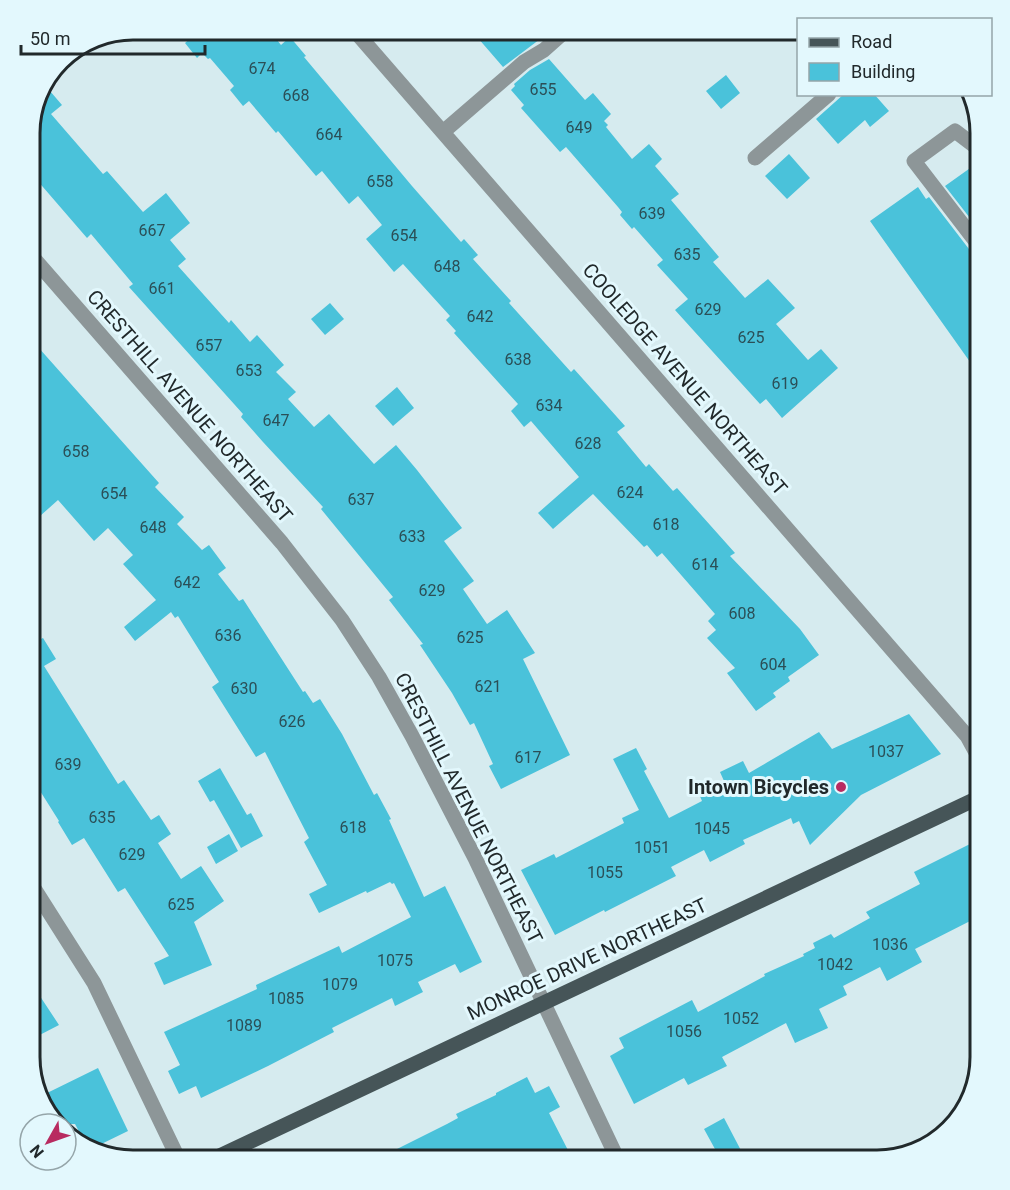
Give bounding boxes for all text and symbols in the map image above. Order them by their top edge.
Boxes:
scale bar [21,18,206,56]
legend [797,18,992,96]
text: 50 m [30,28,70,49]
text: Road [851,31,892,52]
house number: 674 [249,59,275,78]
text: Building [851,61,915,82]
house number: 655 [530,80,556,99]
house number: 668 [283,86,309,105]
house number: 649 [566,118,592,137]
house number: 664 [316,125,342,144]
house number: 658 [367,172,393,191]
house number: 639 [639,204,665,223]
house number: 667 [139,221,165,240]
house number: 654 [391,226,417,245]
house number: 635 [674,245,700,264]
house number: 648 [434,257,460,276]
street label: COOLEDGE AVENUE NORTHEAST [578,258,792,500]
house number: 661 [149,279,175,298]
street label: CRESTHILL AVENUE NORTHEAST [82,285,298,527]
house number: 629 [695,300,721,319]
house number: 642 [467,307,493,326]
house number: 625 [738,328,764,347]
house number: 657 [196,336,222,355]
house number: 638 [505,350,531,369]
house number: 653 [236,361,262,380]
house number: 619 [772,374,798,393]
house number: 634 [536,396,562,415]
house number: 647 [263,411,289,430]
house number: 628 [575,434,601,453]
house number: 658 [63,442,89,461]
house number: 624 [617,483,643,502]
house number: 654 [101,484,127,503]
house number: 637 [348,490,374,509]
house number: 618 [653,515,679,534]
house number: 648 [140,518,166,537]
house number: 633 [399,527,425,546]
house number: 614 [692,555,718,574]
house number: 642 [174,573,200,592]
house number: 629 [419,581,445,600]
house number: 608 [729,604,755,623]
house number: 636 [215,626,241,645]
house number: 625 [457,628,483,647]
house number: 604 [760,655,786,674]
street label: CRESTHILL AVENUE NORTHEAST [390,669,548,947]
house number: 621 [475,677,501,696]
house number: 630 [231,679,257,698]
house number: 626 [279,712,305,731]
house number: 1037 [868,742,904,761]
house number: 617 [515,748,541,767]
house number: 639 [55,755,81,774]
place label: Intown Bicycles [688,775,829,799]
marker: Intown Bicycles [834,780,848,794]
house number: 635 [89,808,115,827]
house number: 618 [340,818,366,837]
house number: 1045 [694,819,730,838]
house number: 1051 [634,838,670,857]
house number: 629 [119,845,145,864]
house number: 1055 [587,863,623,882]
street label: MONROE DRIVE NORTHEAST [463,893,711,1025]
house number: 625 [168,895,194,914]
house number: 1036 [872,935,908,954]
house number: 1075 [377,951,413,970]
house number: 1042 [817,955,853,974]
house number: 1079 [322,975,358,994]
house number: 1085 [268,989,304,1008]
house number: 1052 [723,1009,759,1028]
house number: 1089 [226,1016,262,1035]
house number: 1056 [666,1022,702,1041]
north arrow [18,1112,78,1172]
text: N [26,1141,48,1162]

